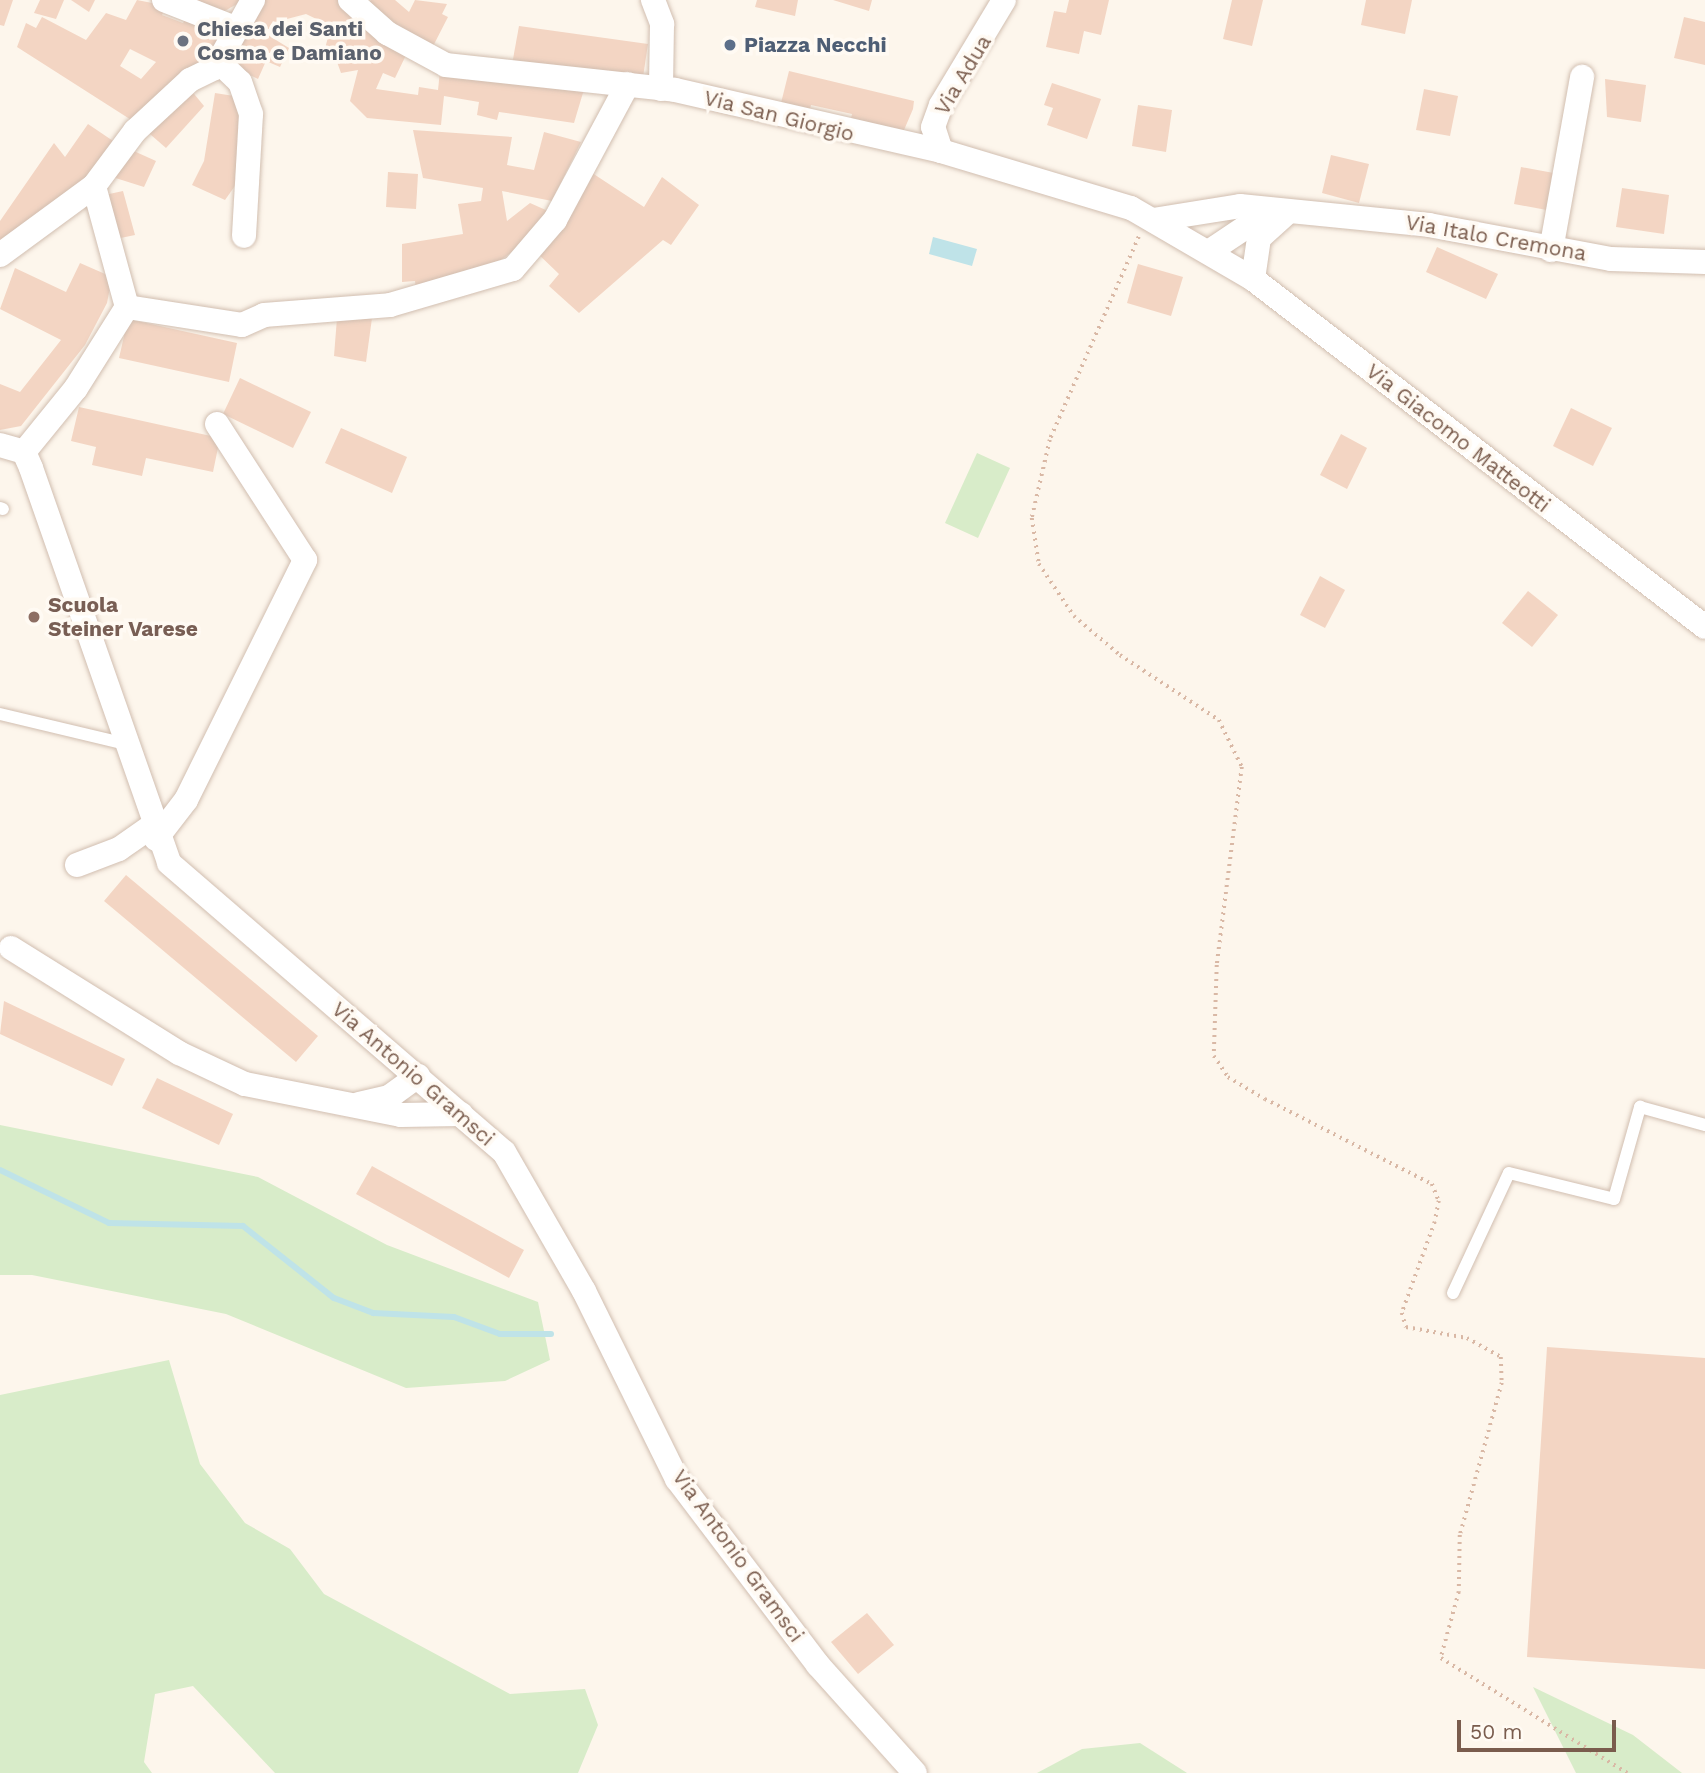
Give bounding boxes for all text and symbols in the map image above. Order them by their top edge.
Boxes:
place label: Chiesa dei Santi Cosma e Damiano [197,16,382,66]
street label: Via Adua [929,30,997,120]
place label: Piazza Necchi [744,32,887,58]
marker: Chiesa dei Santi Cosma e Damiano [175,33,191,49]
marker: Piazza Necchi [722,37,738,53]
street label: Via San Giorgio [701,85,857,147]
street label: Via Italo Cremona [1403,210,1589,266]
street label: Via Giacomo Matteotti [1361,358,1555,518]
place label: Scuola Steiner Varese [48,592,199,642]
marker: Scuola Steiner Varese [26,609,42,625]
street label: Via Antonio Gramsci [326,996,500,1152]
street label: Via Antonio Gramsci [667,1464,809,1648]
scale bar [1460,1706,1619,1750]
text: 50 m [1470,1719,1522,1744]

